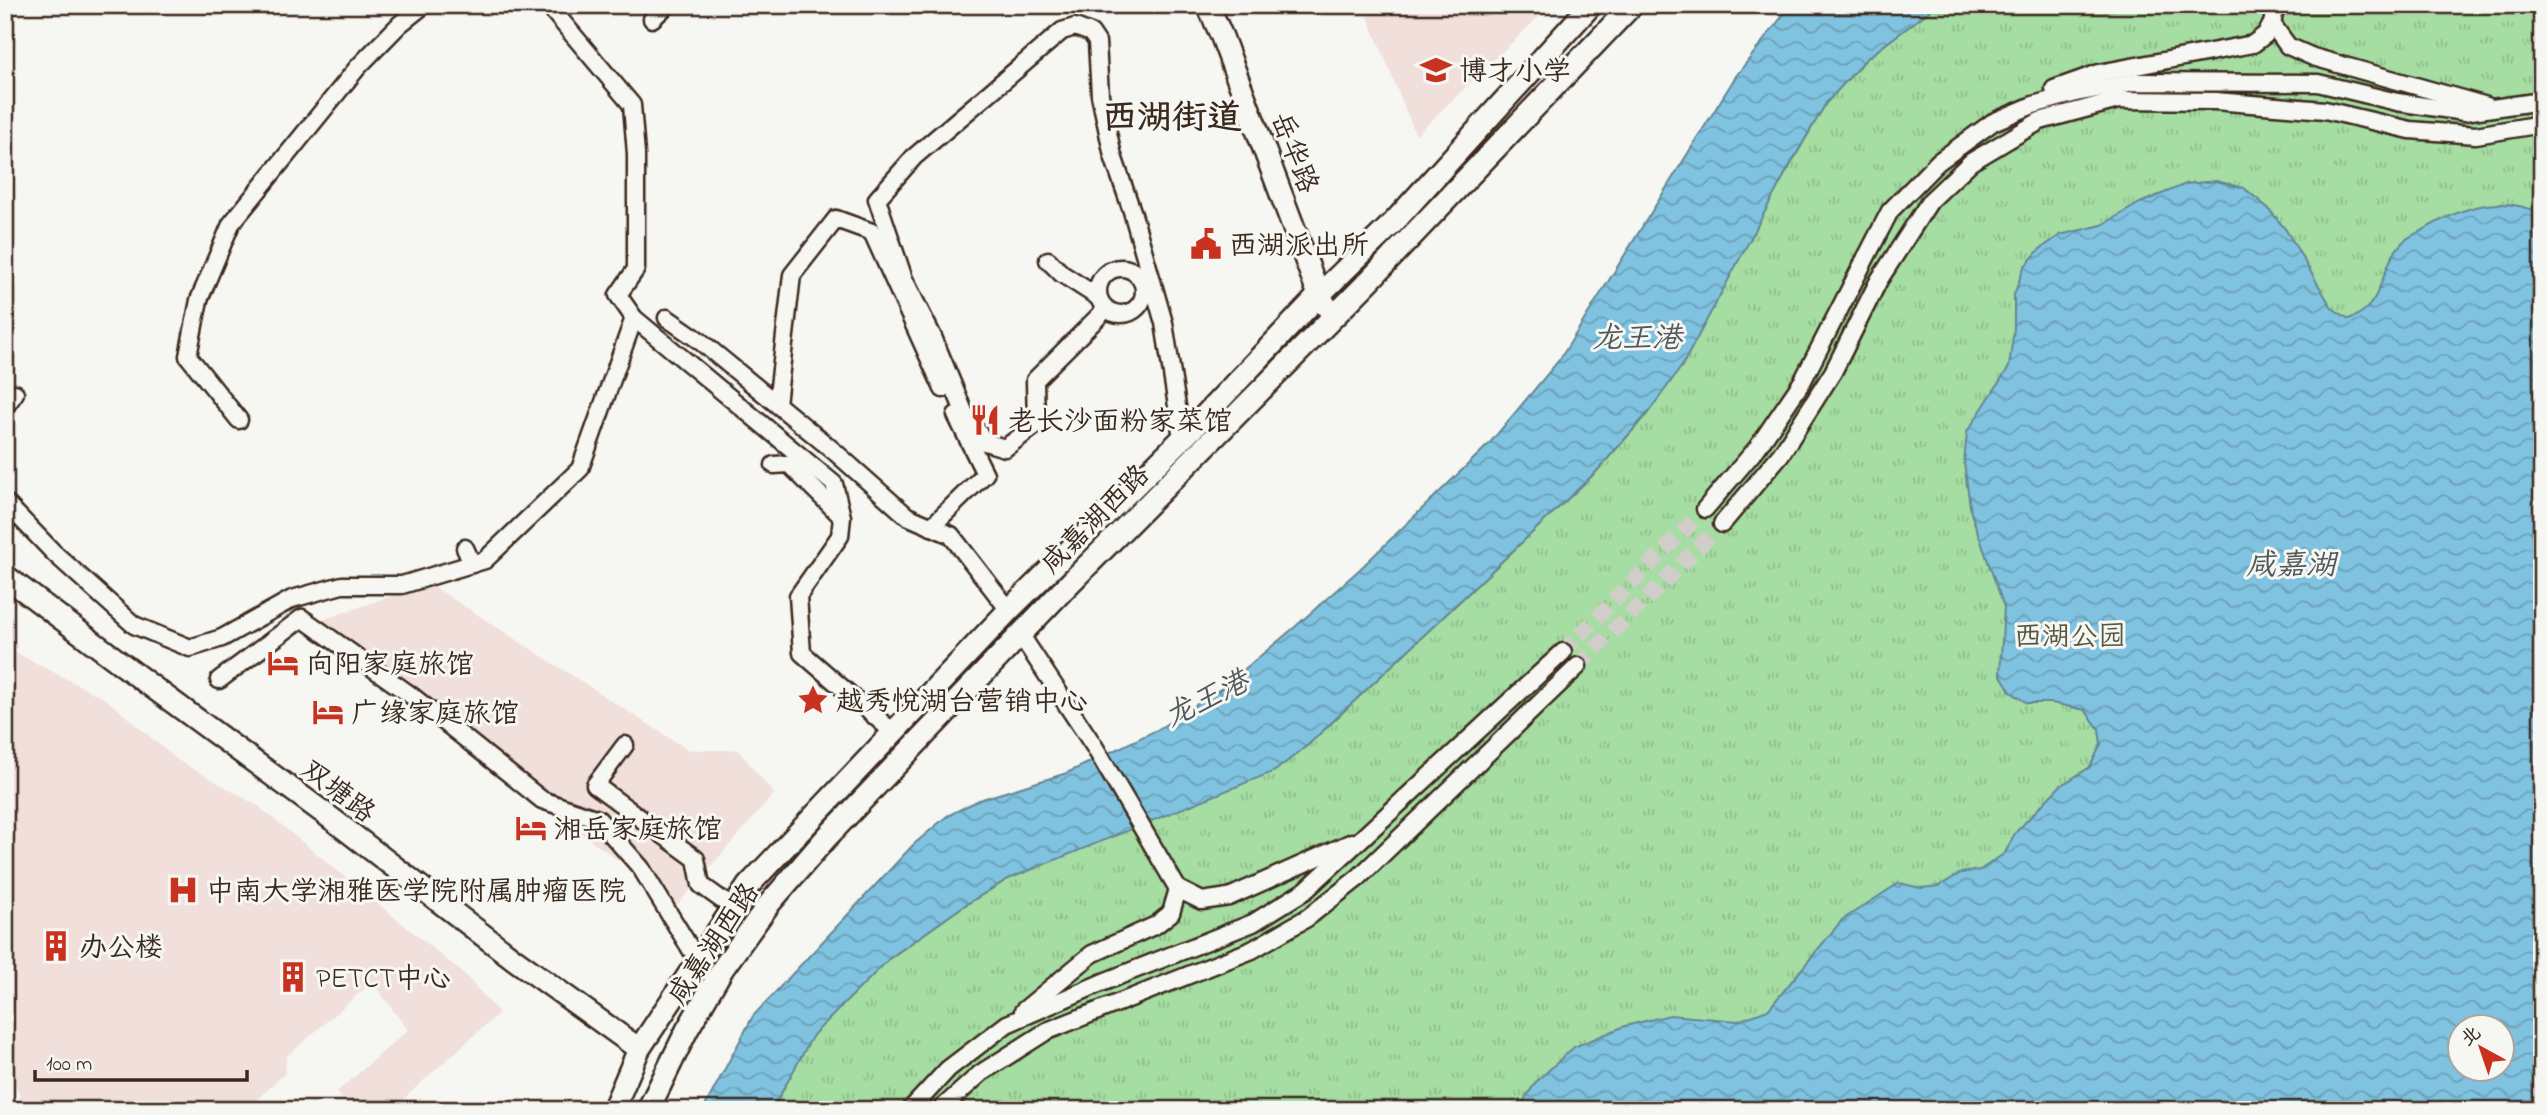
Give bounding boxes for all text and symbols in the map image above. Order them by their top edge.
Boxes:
school or university icon: 博才小学 [1419,53,1453,87]
place label: 博才小学 [1459,53,1571,94]
district label: 西湖街道 [1102,94,1242,145]
street label: 岳华路 [1259,107,1327,200]
public building icon: 西湖派出所 [1189,227,1223,261]
place label: 西湖派出所 [1229,227,1369,268]
water label: 龙王港 [1592,318,1685,362]
restaurant icon: 老长沙面粉家菜馆 [968,403,1002,437]
place label: 老长沙面粉家菜馆 [1008,403,1232,444]
street label: 咸嘉湖西路 [1032,456,1160,584]
water label: 咸嘉湖 [2246,545,2339,589]
park label: 西湖公园 [2014,618,2126,659]
hotel icon: 向阳家庭旅馆 [266,646,300,680]
place label: 向阳家庭旅馆 [306,646,474,687]
water label: 龙王港 [1157,660,1260,740]
place icon: 越秀悦湖台营销中心 [796,683,830,717]
place label: 越秀悦湖台营销中心 [836,683,1088,724]
hotel icon: 广缘家庭旅馆 [311,695,345,729]
place label: 广缘家庭旅馆 [351,695,519,736]
street label: 双塘路 [291,751,383,834]
hotel icon: 湘岳家庭旅馆 [514,811,548,845]
place label: 湘岳家庭旅馆 [554,811,722,852]
hospital icon: 中南大学湘雅医学院附属肿瘤医院 [166,873,200,907]
place label: 中南大学湘雅医学院附属肿瘤医院 [206,873,626,914]
street label: 咸嘉湖西路 [659,875,771,1014]
building icon: 办公楼 [39,929,73,963]
place label: 办公楼 [79,929,163,970]
building icon: PETCT中心 [276,960,310,994]
place label: PETCT中心 [316,960,451,1001]
north arrow [2446,1014,2516,1084]
text: 北 [2456,1020,2488,1053]
scale bar [35,1038,247,1082]
text: 100 m [46,1050,92,1080]

